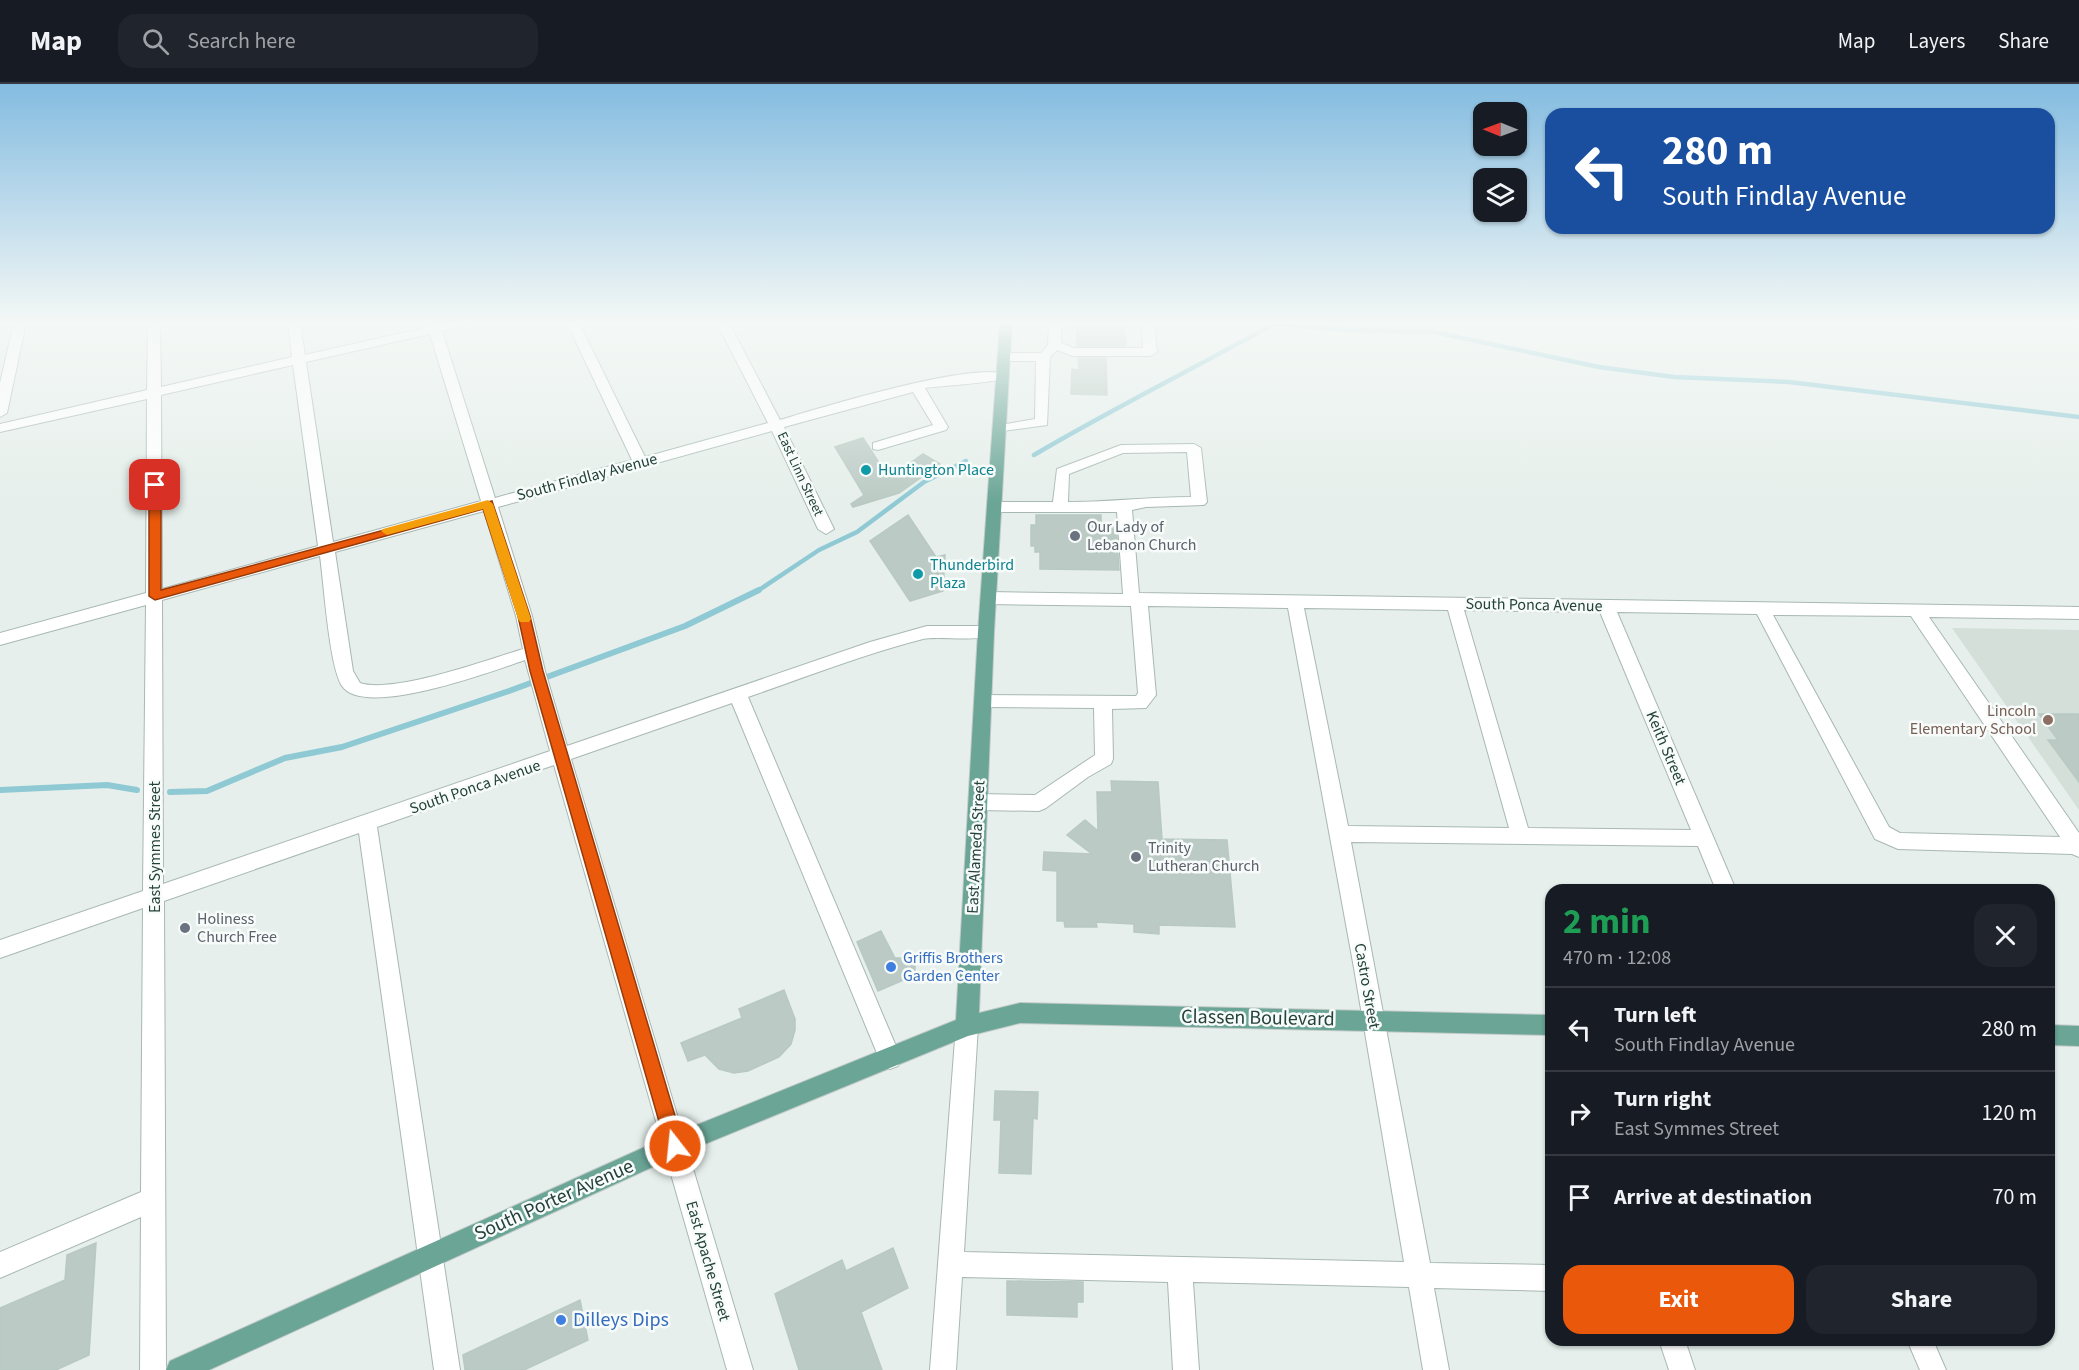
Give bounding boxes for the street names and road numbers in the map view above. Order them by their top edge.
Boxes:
street label: East Linn Street [772,429,828,520]
street label: South Findlay Avenue [514,448,660,506]
street label: South Ponca Avenue [1465,593,1603,617]
street label: Keith Street [1641,708,1692,789]
street label: South Ponca Avenue [407,754,543,820]
street label: East Alameda Street [962,779,991,914]
street label: East Symmes Street [144,780,166,913]
street label: Castro Street [1349,942,1385,1031]
street label: Classen Boulevard [1181,1003,1335,1033]
street label: South Porter Avenue [470,1152,638,1248]
street label: East Apache Street [680,1198,736,1324]

